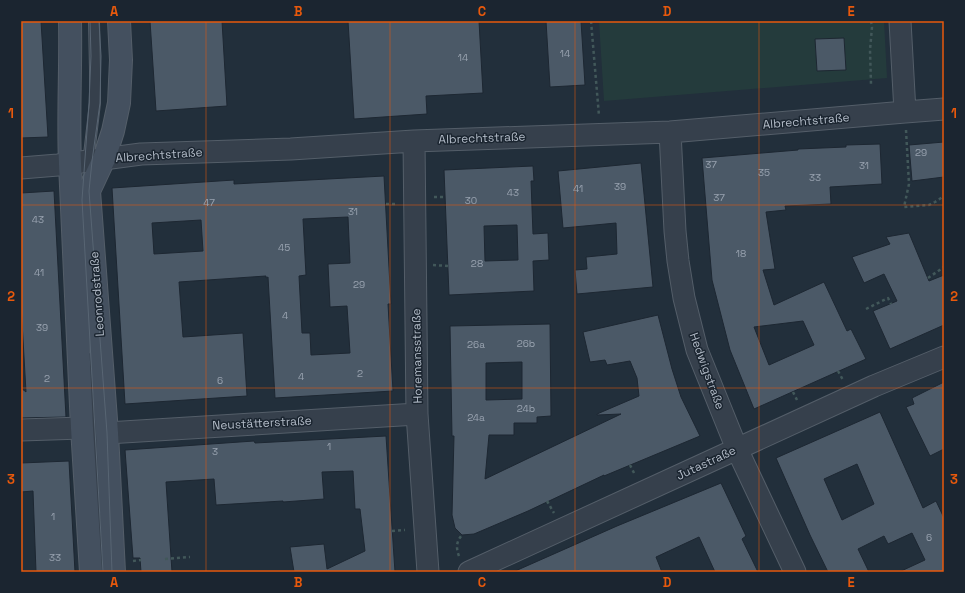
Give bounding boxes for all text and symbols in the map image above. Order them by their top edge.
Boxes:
text: A [110,3,119,20]
text: B [294,3,303,20]
text: C [478,3,486,20]
text: D [663,3,672,20]
text: E [847,3,855,20]
house number: 14 [560,47,570,60]
house number: 14 [458,51,468,64]
text: 1 [8,105,14,122]
text: 1 [951,105,957,122]
street label: Albrechtstraße [762,109,850,133]
street label: Albrechtstraße [438,128,526,148]
street label: Albrechtstraße [115,144,203,166]
house number: 29 [915,146,927,159]
house number: 37 [705,158,717,171]
house number: 31 [859,159,869,172]
house number: 35 [758,166,770,179]
house number: 33 [809,171,821,184]
house number: 39 [614,180,626,193]
house number: 41 [573,182,583,195]
house number: 43 [507,186,519,199]
house number: 37 [713,191,725,204]
house number: 30 [465,194,477,207]
house number: 47 [203,196,215,209]
house number: 31 [348,205,358,218]
house number: 43 [32,213,44,226]
house number: 45 [278,241,290,254]
house number: 18 [736,247,746,260]
street label: Leonrodstraße [86,251,108,337]
house number: 28 [471,257,483,270]
house number: 41 [34,266,44,279]
house number: 29 [353,278,365,291]
text: 2 [7,288,15,305]
text: 2 [950,288,958,305]
street label: Horemansstraße [408,308,426,404]
house number: 4 [282,309,288,322]
house number: 39 [36,321,48,334]
street label: Hedwigstraße [686,330,728,412]
house number: 26b [517,337,535,350]
house number: 26a [467,338,485,351]
house number: 2 [357,367,363,380]
house number: 4 [298,370,304,383]
house number: 2 [44,372,50,385]
house number: 6 [217,374,223,387]
house number: 24b [517,402,535,415]
house number: 24a [467,411,485,424]
street label: Neustätterstraße [212,412,312,434]
house number: 1 [327,440,331,453]
street label: Jutastraße [674,442,738,484]
house number: 3 [212,445,218,458]
text: 3 [7,471,15,488]
text: 3 [950,471,958,488]
house number: 1 [51,510,55,523]
house number: 6 [926,531,932,544]
house number: 33 [49,551,61,564]
text: A [110,574,119,591]
text: B [294,574,303,591]
text: C [478,574,486,591]
text: D [663,574,672,591]
text: E [847,574,855,591]

